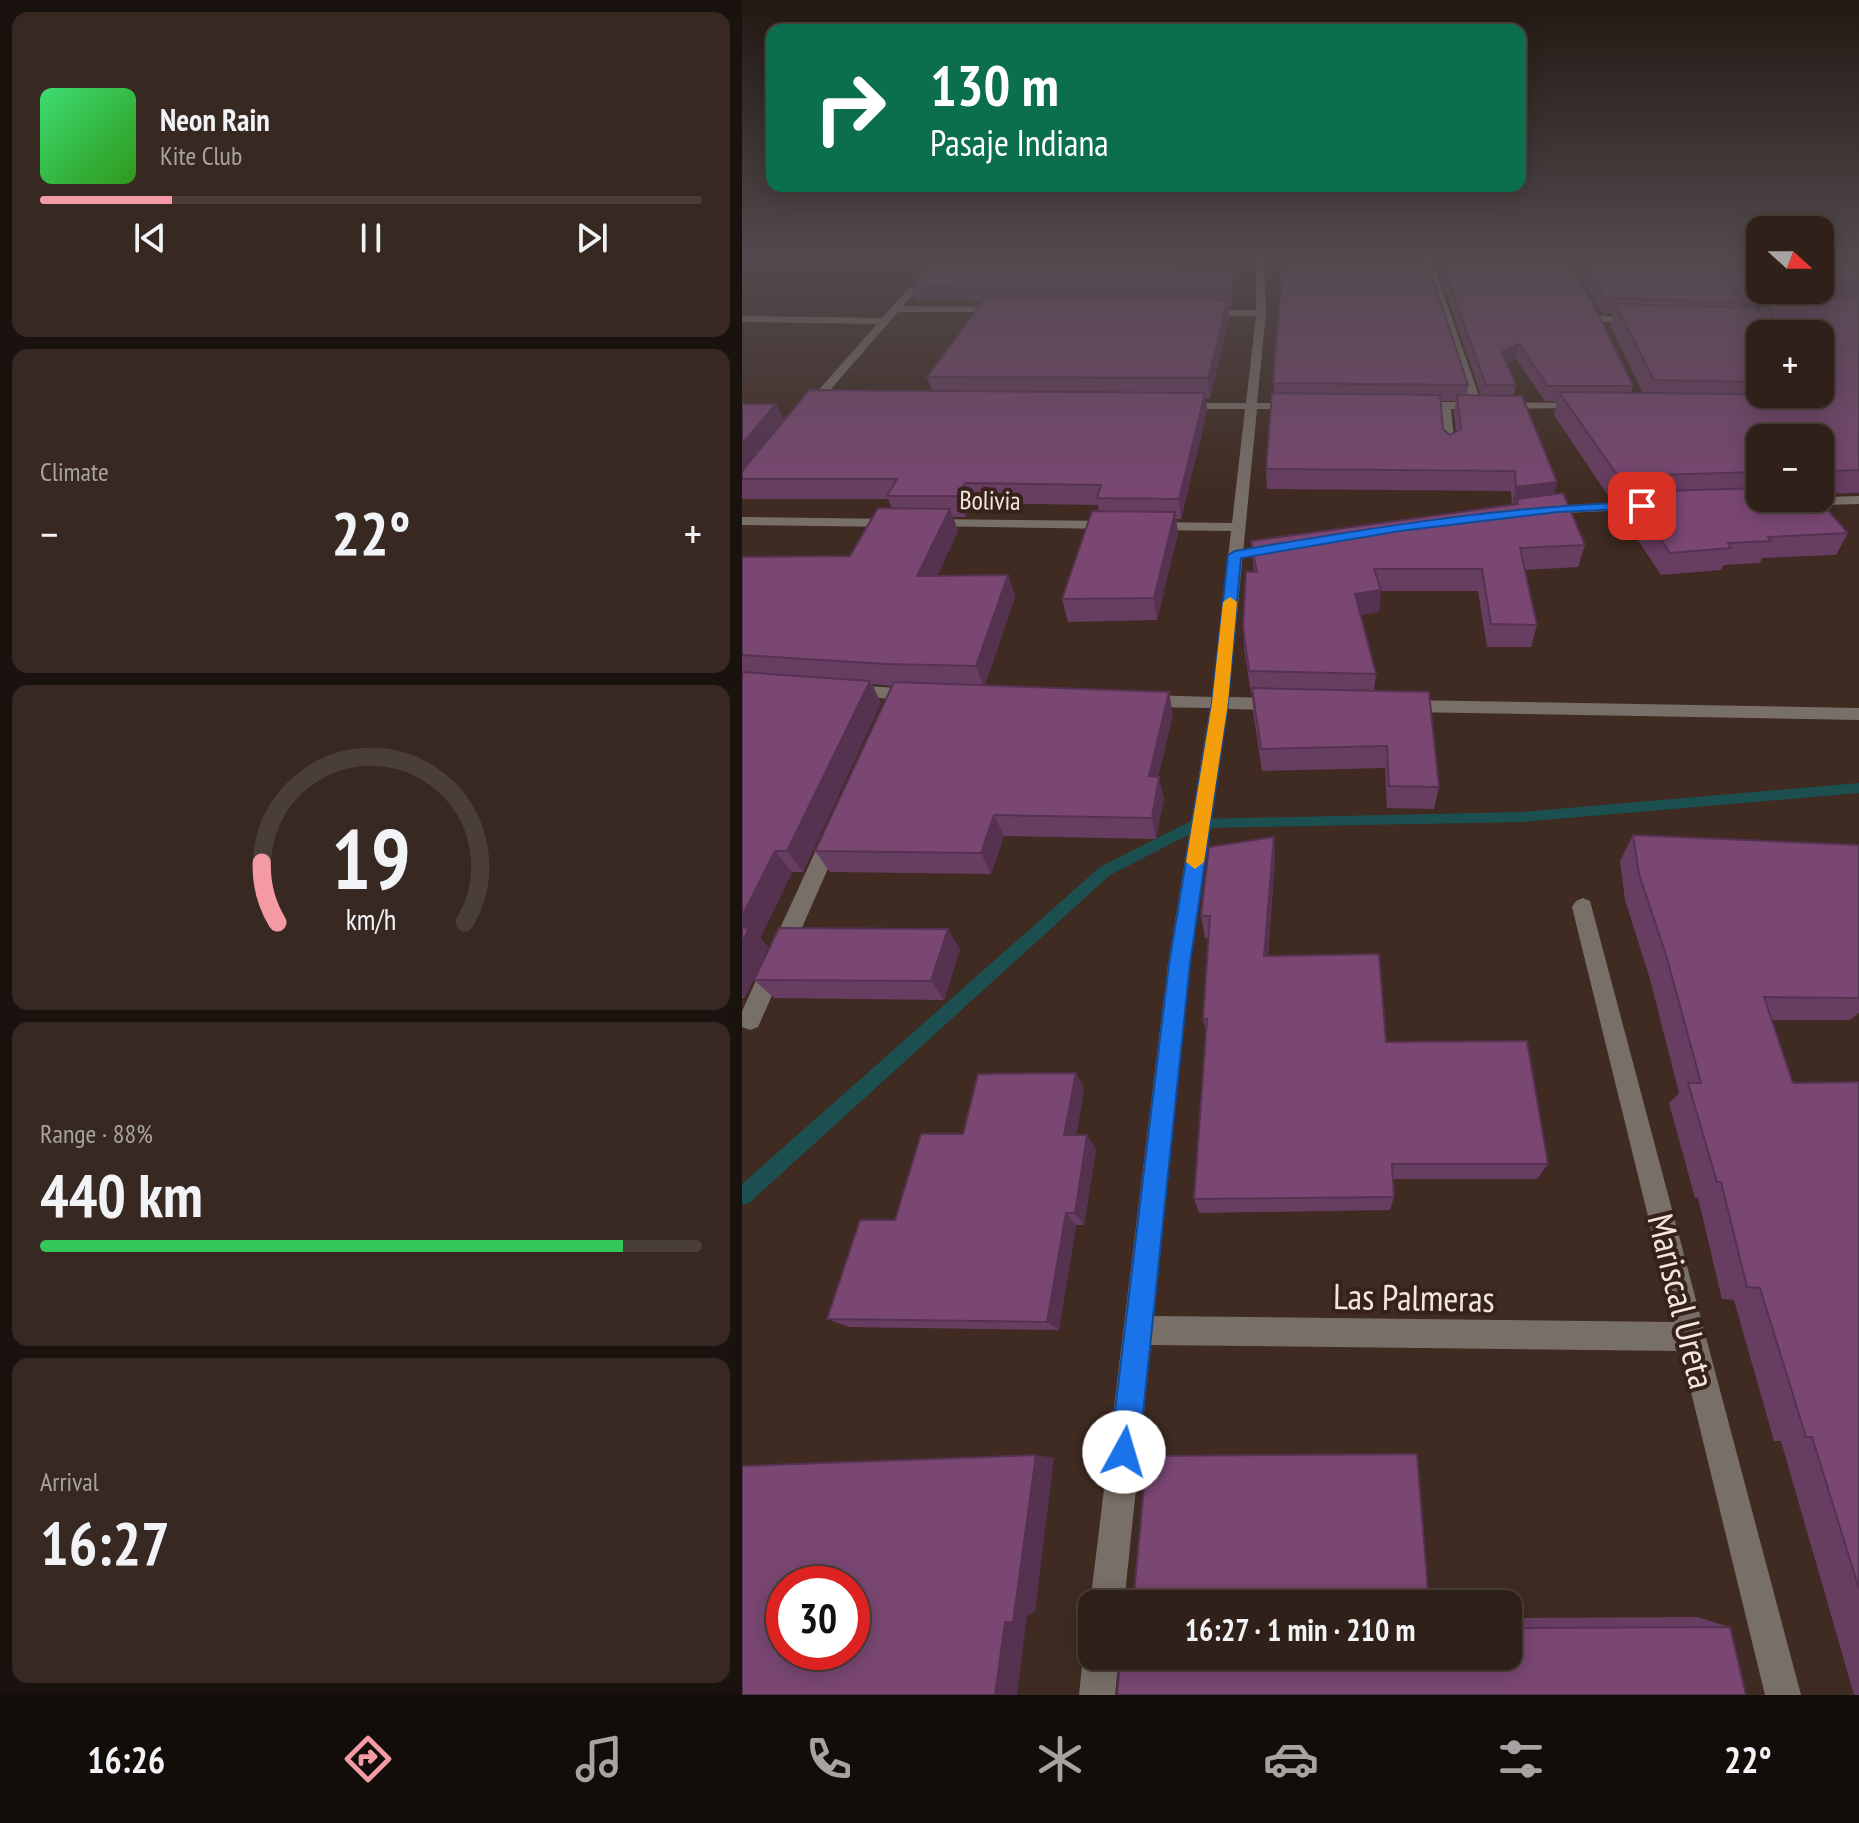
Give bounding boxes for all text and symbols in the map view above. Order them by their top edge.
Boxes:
text: 130 m [930,49,1059,121]
icon: right [798,56,902,160]
text: Neon Rain [160,100,270,139]
text: Pasaje Indiana [930,119,1109,166]
text: Kite Club [160,139,242,172]
icon: previous [128,216,172,260]
icon: pause [349,216,393,260]
icon: next [570,216,614,260]
north arrow [1746,216,1834,304]
map controls [1746,216,1834,512]
button: + [1746,320,1834,408]
button: − [1746,424,1834,512]
text: Climate [40,455,109,488]
pin [1608,472,1676,540]
street label: Bolivia [959,483,1021,517]
icon: arrive [1620,484,1664,528]
text: 22° [331,494,411,572]
text: − [40,505,58,562]
text: + [684,505,702,562]
text: 19 [331,804,411,912]
text: km/h [346,902,396,939]
text: Range · 88% [40,1117,153,1150]
text: 440 km [40,1156,203,1234]
street label: Mariscal Ureta [1638,1209,1726,1393]
street label: Las Palmeras [1333,1272,1495,1322]
position arrow [1082,1410,1166,1494]
text: Arrival [40,1465,99,1498]
text: 16:27 [40,1504,170,1582]
speed limit sign: 30 [766,1566,870,1670]
text: 16:27 · 1 min · 210 m [1185,1610,1415,1649]
icon: directions [340,1731,396,1787]
icon: music [571,1731,627,1787]
icon: phone [801,1731,857,1787]
icon: climate [1032,1731,1088,1787]
icon: car [1263,1731,1319,1787]
icon: filters [1493,1731,1549,1787]
text: 16:26 [87,1736,165,1783]
text: 22° [1724,1736,1772,1783]

